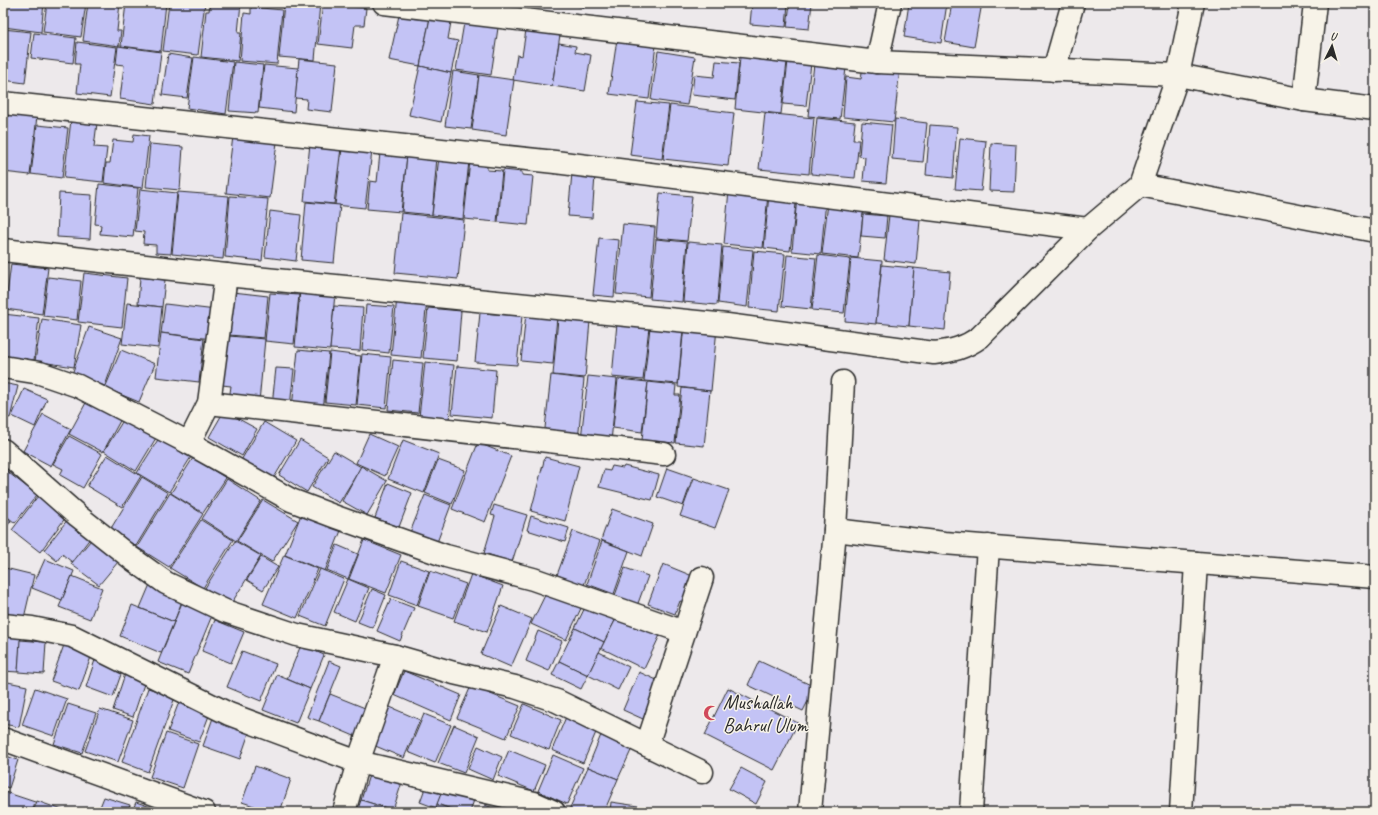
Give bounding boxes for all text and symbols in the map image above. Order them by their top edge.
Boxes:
north arrow [1312,26,1352,66]
text: U [1330,29,1339,43]
place label: Mushallah Bahrul Ulum [723,690,809,738]
mosque icon: Mushallah Bahrul Ulum [702,704,720,722]

